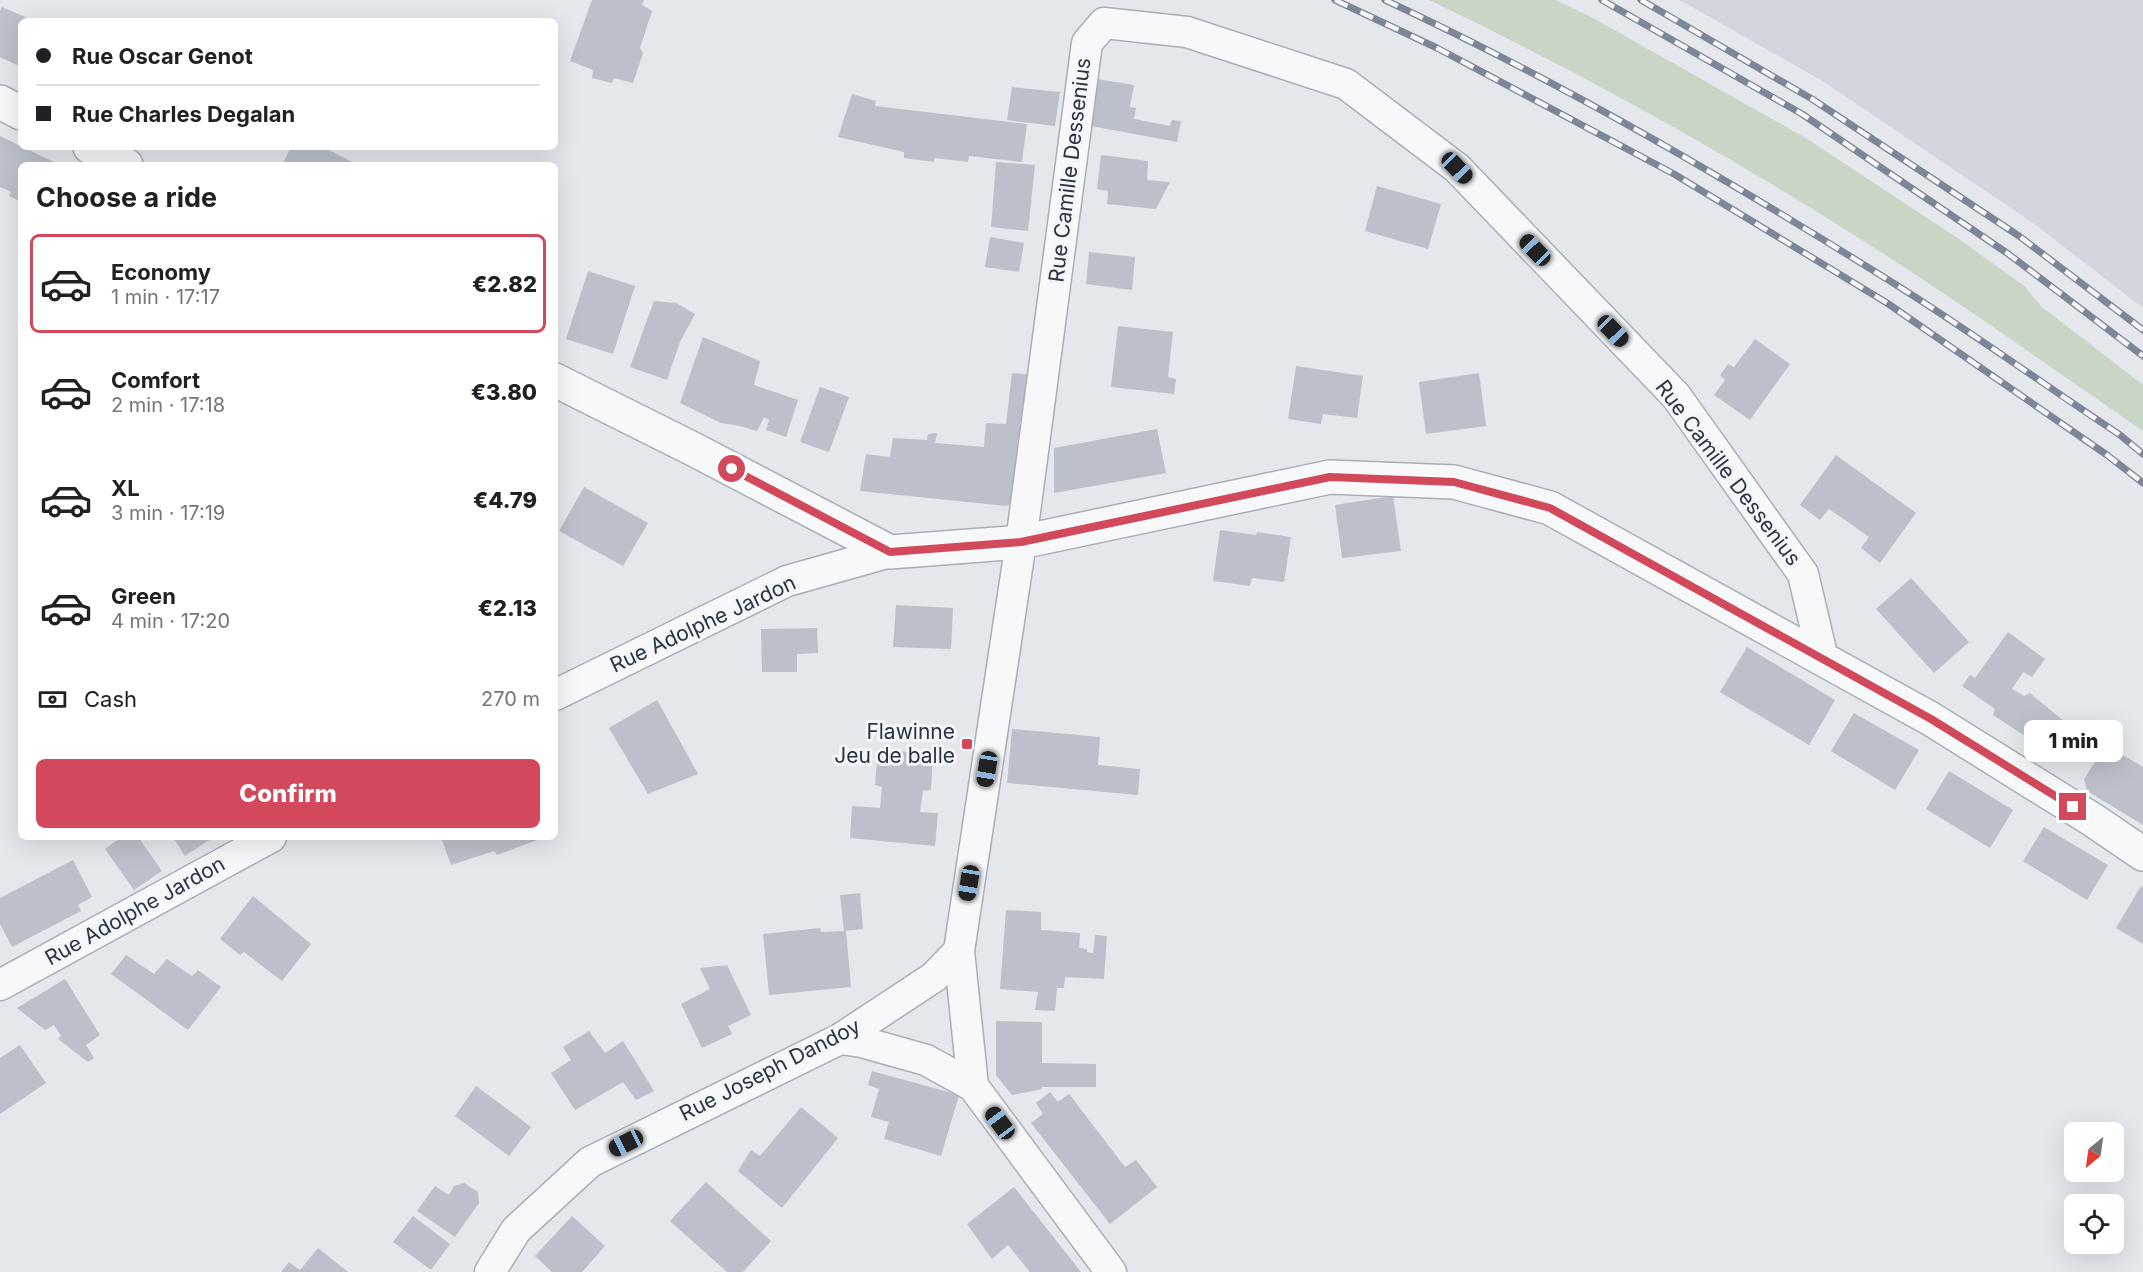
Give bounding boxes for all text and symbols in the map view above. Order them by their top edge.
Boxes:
text: Rue Oscar Genot [72,43,253,69]
street label: Rue Camille Dessenius [1043,56,1096,284]
text: Rue Charles Degalan [72,101,295,127]
car [1438,149,1476,187]
text: Choose a ride [36,181,217,214]
car [1516,231,1554,269]
icon: car [39,257,93,311]
text: Economy [111,259,211,285]
text: €2.82 [472,271,537,297]
text: 1 min · 17:17 [111,285,220,309]
car [1594,312,1632,350]
icon: car [39,365,93,419]
text: Comfort [111,367,200,393]
street label: Rue Camille Dessenius [1650,375,1806,570]
text: €3.80 [471,379,537,405]
text: 2 min · 17:18 [111,393,225,417]
route start [718,455,745,482]
icon: car [39,473,93,527]
text: XL [111,475,140,501]
text: €4.79 [473,487,537,513]
text: 3 min · 17:19 [111,501,225,525]
street label: Rue Adolphe Jardon [606,570,799,678]
icon: car [39,581,93,635]
text: Green [111,583,176,609]
text: €2.13 [478,595,537,621]
text: 4 min · 17:20 [111,609,230,633]
icon: cash [36,683,69,716]
text: Cash [84,686,137,712]
text: 270 m [481,687,540,711]
place label: Flawinne Jeu de balle [834,719,955,768]
callout: 1 min [2024,720,2122,762]
text: 1 min [2048,729,2099,753]
marker: Flawinne Jeu de balle [960,737,974,751]
car [975,750,999,788]
button: Confirm [36,759,540,828]
route end [2059,793,2086,820]
street label: Rue Adolphe Jardon [40,851,229,970]
car [957,864,981,902]
street label: Rue Joseph Dandoy [675,1013,864,1126]
car [982,1103,1018,1143]
north arrow [2064,1122,2124,1182]
map controls [2064,1122,2124,1254]
car [606,1127,646,1159]
button: locate [2064,1194,2124,1254]

